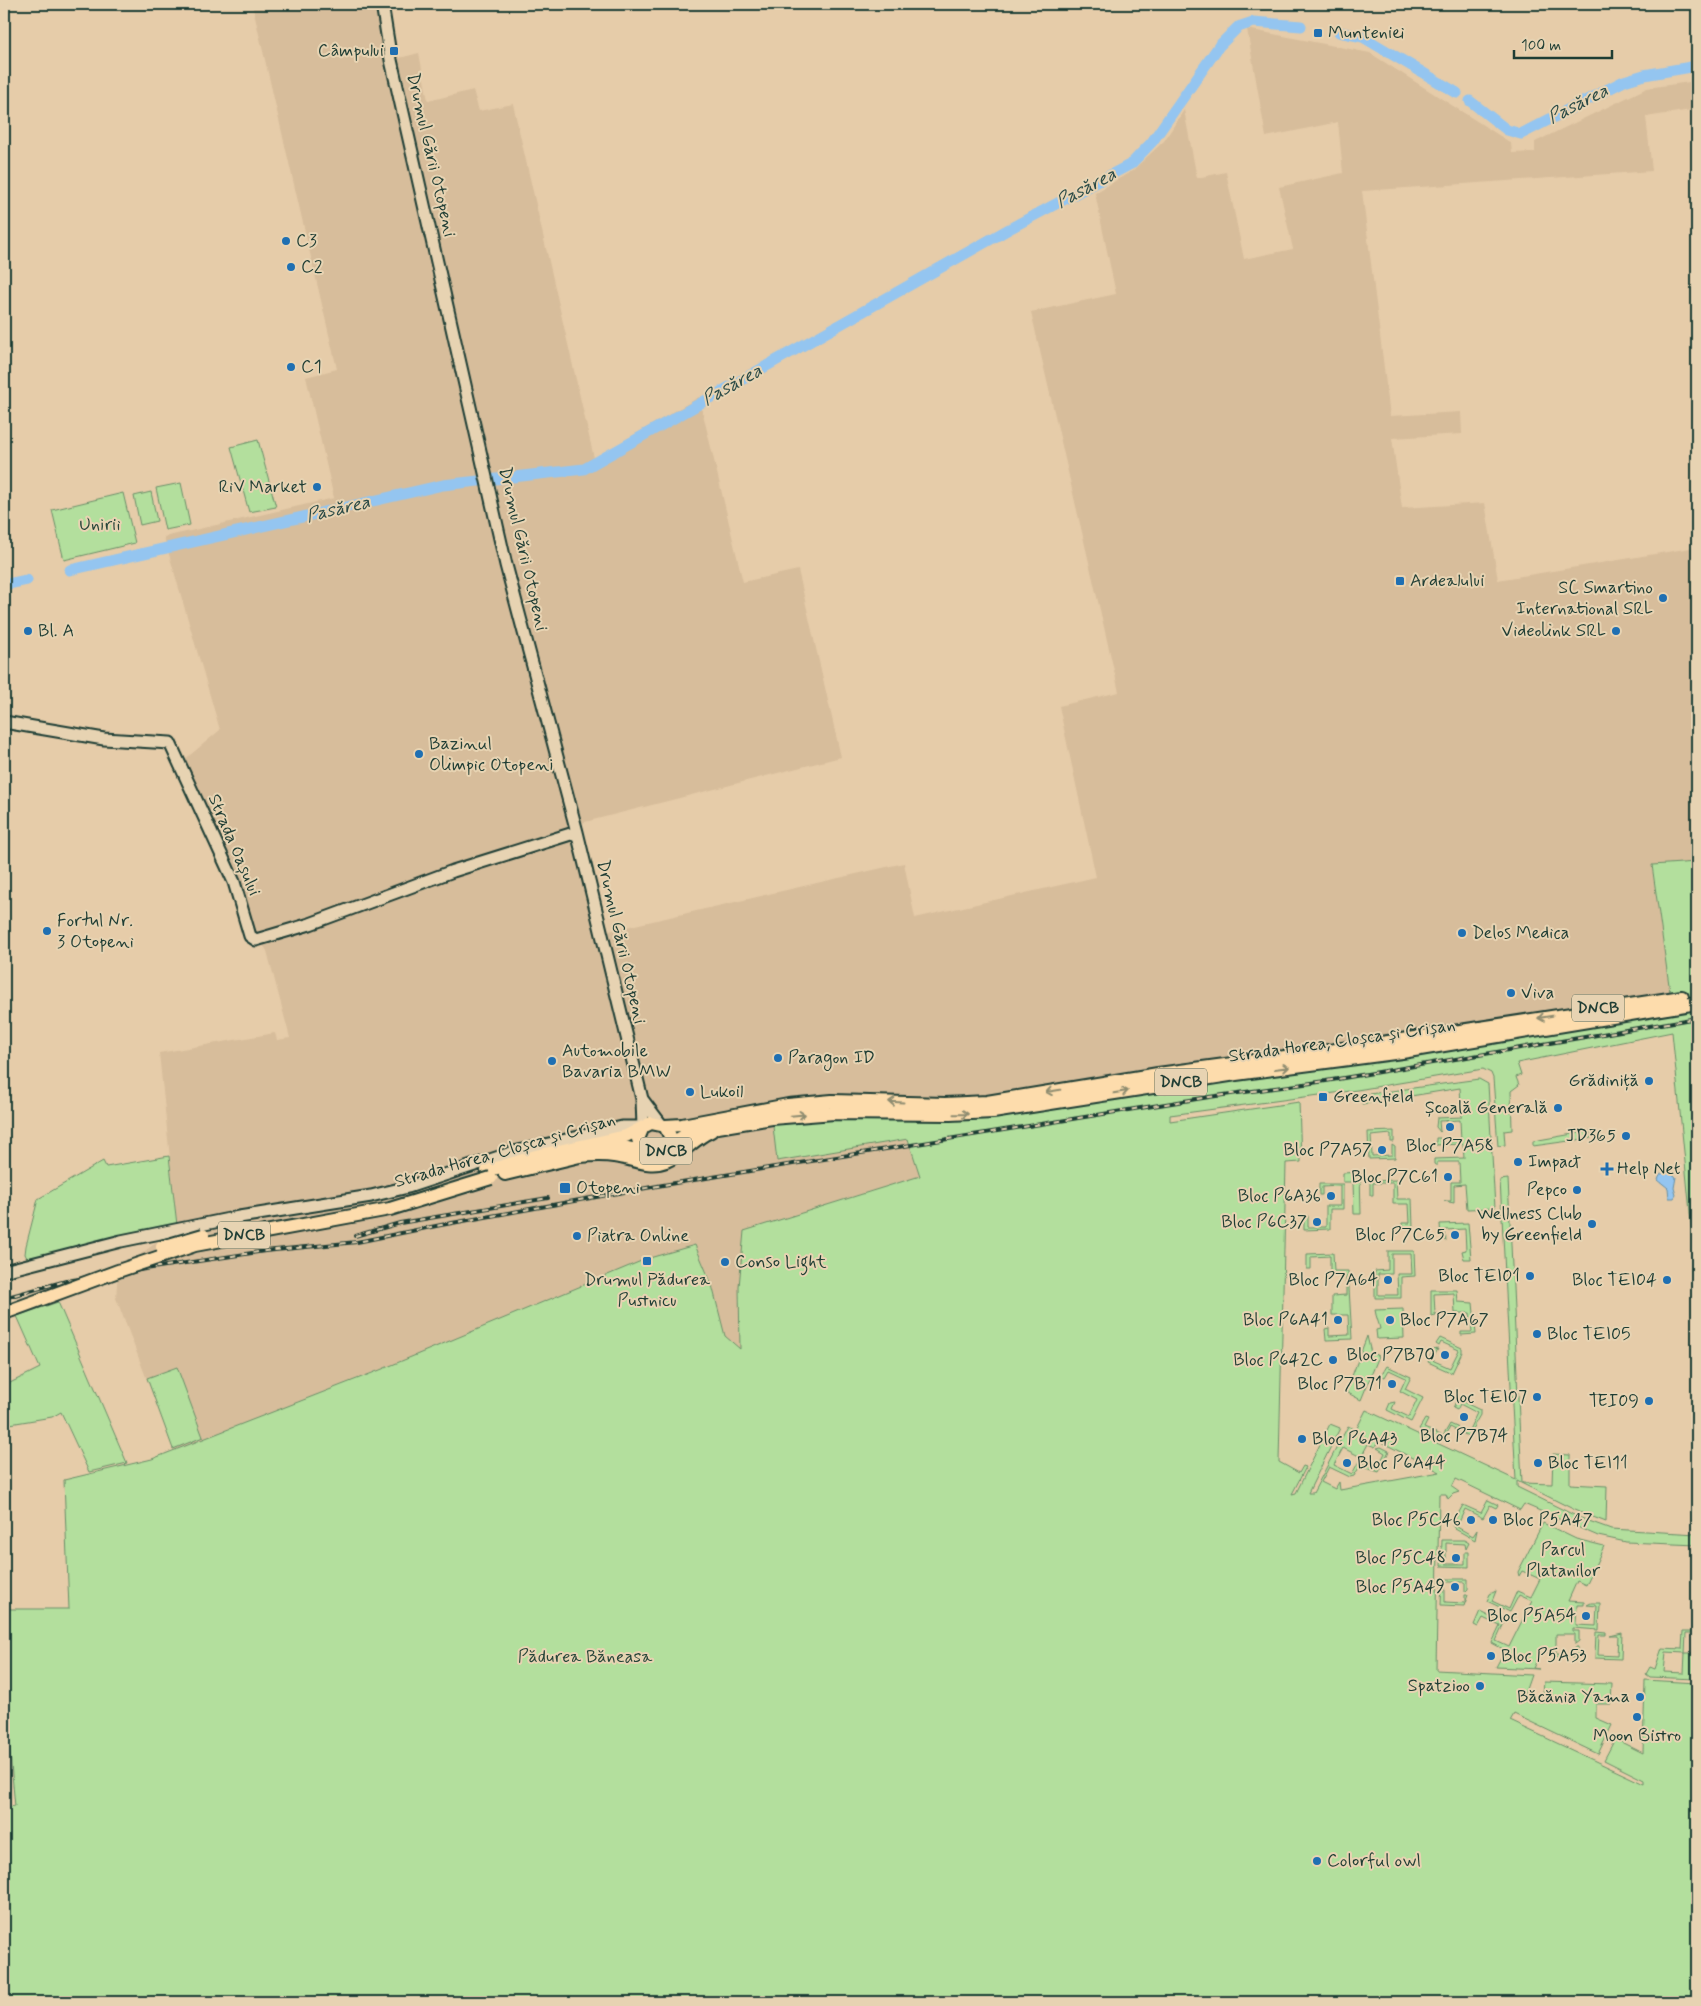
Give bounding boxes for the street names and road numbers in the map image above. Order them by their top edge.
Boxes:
street label: Drumul Gării Otopeni [400,71,462,239]
street label: Drumul Gării Otopeni [492,465,554,633]
street label: Strada Oașului [202,790,266,900]
street label: Drumul Gării Otopeni [590,858,652,1026]
road number: DNCB [1572,994,1624,1021]
street label: Strada Horea, Cloșca și Crișan [1227,1013,1457,1069]
road number: DNCB [1155,1068,1207,1096]
street label: Strada Horea, Cloșca și Crișan [392,1108,618,1194]
road number: DNCB [640,1138,692,1164]
road number: DNCB [218,1222,270,1248]

